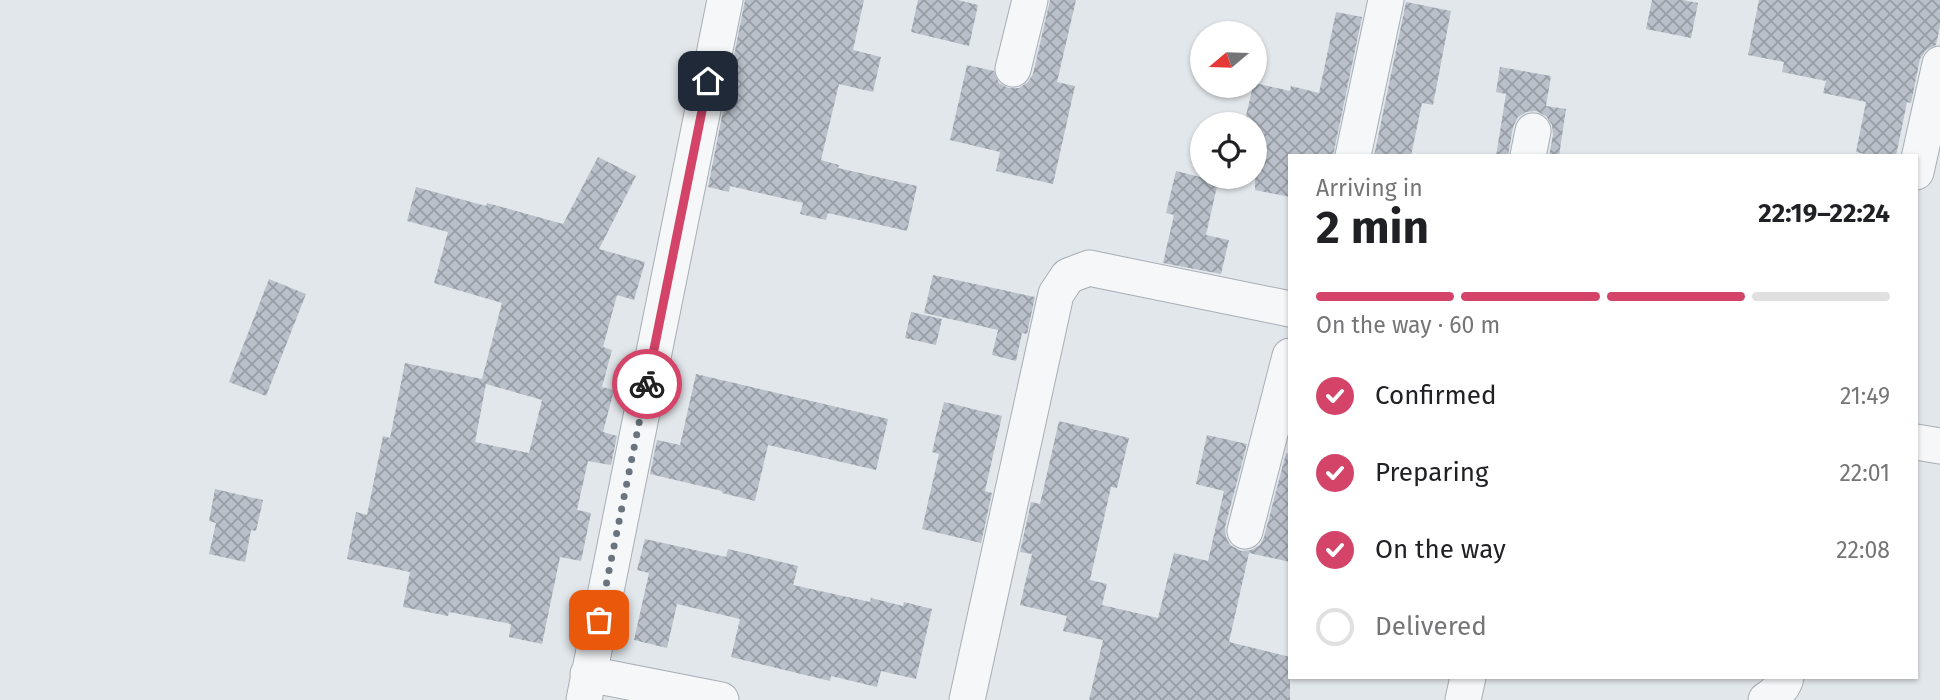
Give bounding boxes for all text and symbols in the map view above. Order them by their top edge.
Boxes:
north arrow [1190,21,1267,98]
map controls [1190,21,1267,189]
pin [678,51,738,111]
icon: home [689,62,727,100]
button: locate [1190,112,1267,189]
text: Arriving in [1316,174,1423,202]
text: 22:19–22:24 [1758,198,1890,229]
text: 2 min [1316,200,1429,255]
text: On the way · 60 m [1316,311,1500,339]
courier [612,349,682,419]
icon: bike [628,365,666,403]
icon: check [1316,377,1354,415]
text: Confirmed [1375,380,1496,411]
text: 21:49 [1840,382,1890,410]
icon: check [1316,454,1354,492]
text: Preparing [1375,457,1488,488]
text: 22:01 [1839,459,1890,487]
icon: check [1316,531,1354,569]
text: On the way [1375,534,1506,565]
text: 22:08 [1836,536,1890,564]
pin [569,590,629,650]
icon: bag [580,601,618,639]
text: Delivered [1375,611,1487,642]

